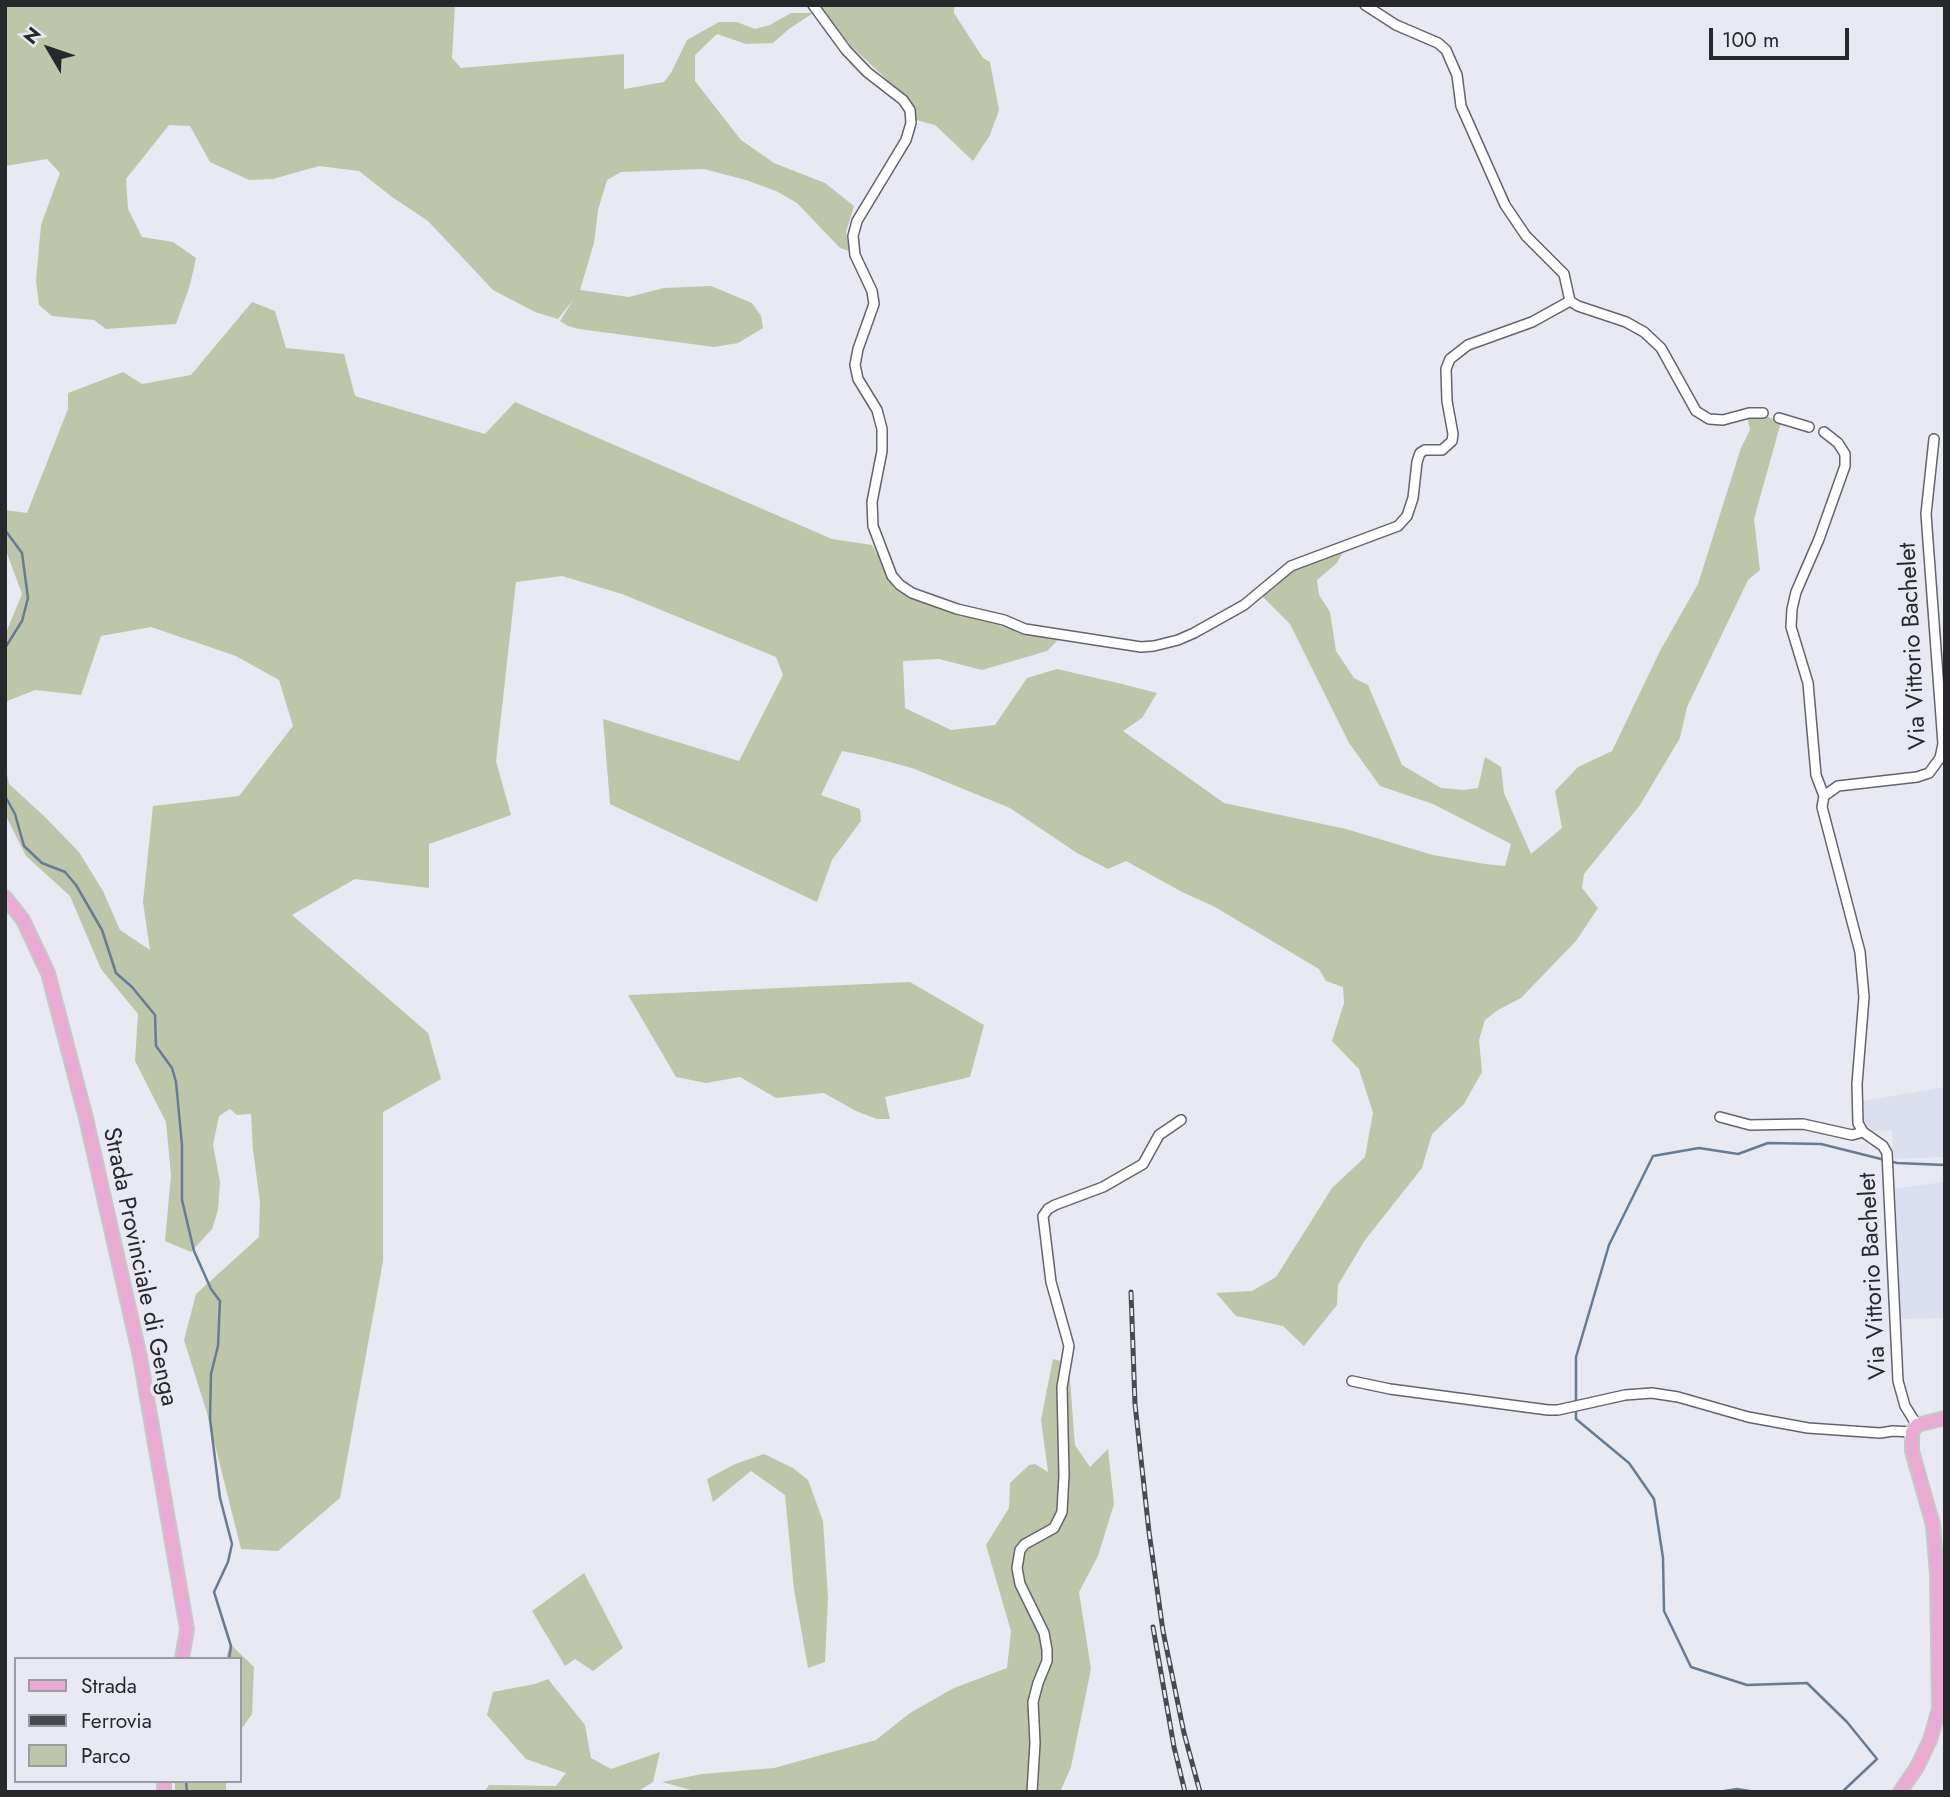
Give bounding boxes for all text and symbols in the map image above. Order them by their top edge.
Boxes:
north arrow [14,14,84,84]
scale bar [1712,14,1852,58]
text: N [17,21,48,50]
text: 100 m [1722,25,1779,55]
street label: Via Vittorio Bachelet [1894,542,1934,750]
street label: Strada Provinciale di Genga [95,1125,183,1409]
street label: Via Vittorio Bachelet [1854,1172,1894,1380]
legend [14,1657,242,1783]
text: Strada [81,1671,137,1701]
text: Ferrovia [81,1706,152,1736]
text: Parco [81,1741,130,1771]

